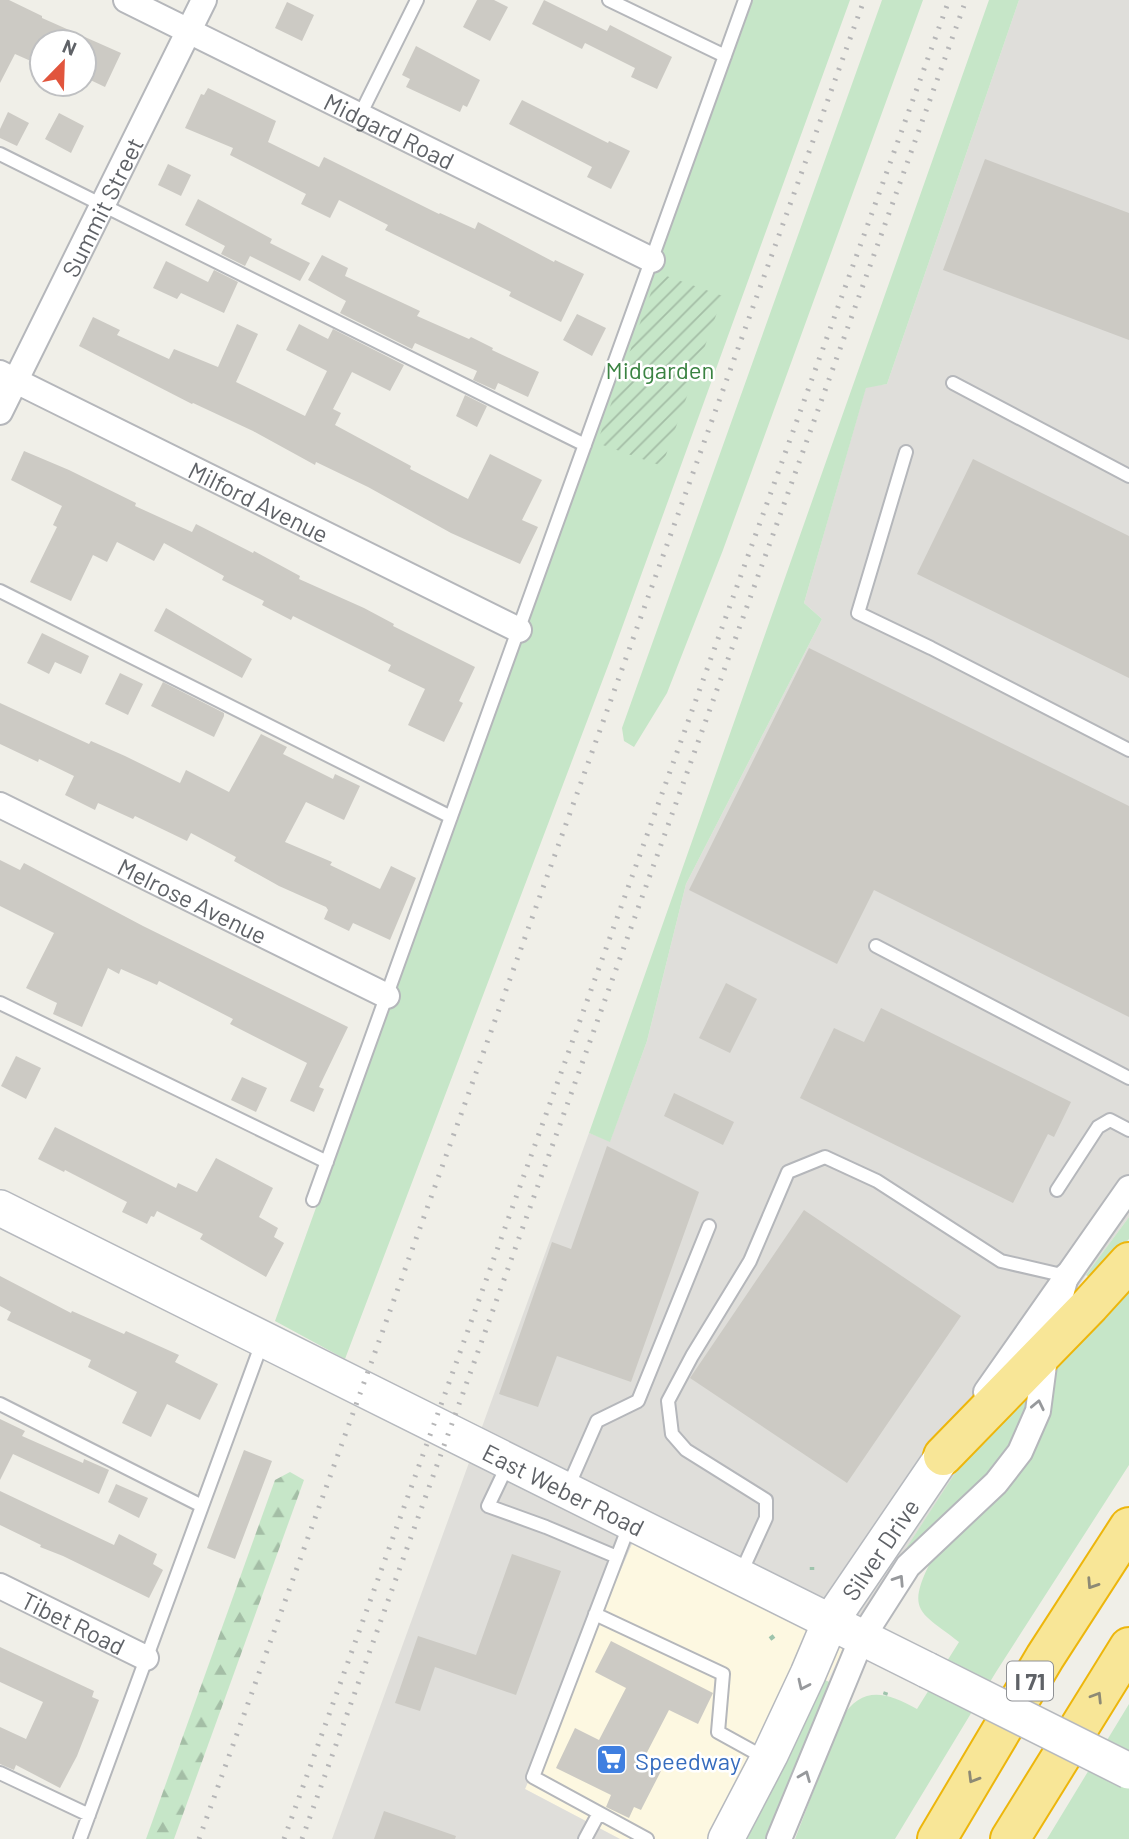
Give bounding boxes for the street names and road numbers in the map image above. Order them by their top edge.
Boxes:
street label: Midgard Road [320,86,459,175]
street label: Summit Street [55,132,148,281]
street label: Milford Avenue [184,454,334,548]
street label: Melrose Avenue [113,851,272,949]
street label: East Weber Road [478,1437,650,1541]
street label: Silver Drive [835,1493,924,1605]
street label: Tibet Road [17,1585,130,1660]
road number: I 71 [1007,1662,1053,1700]

